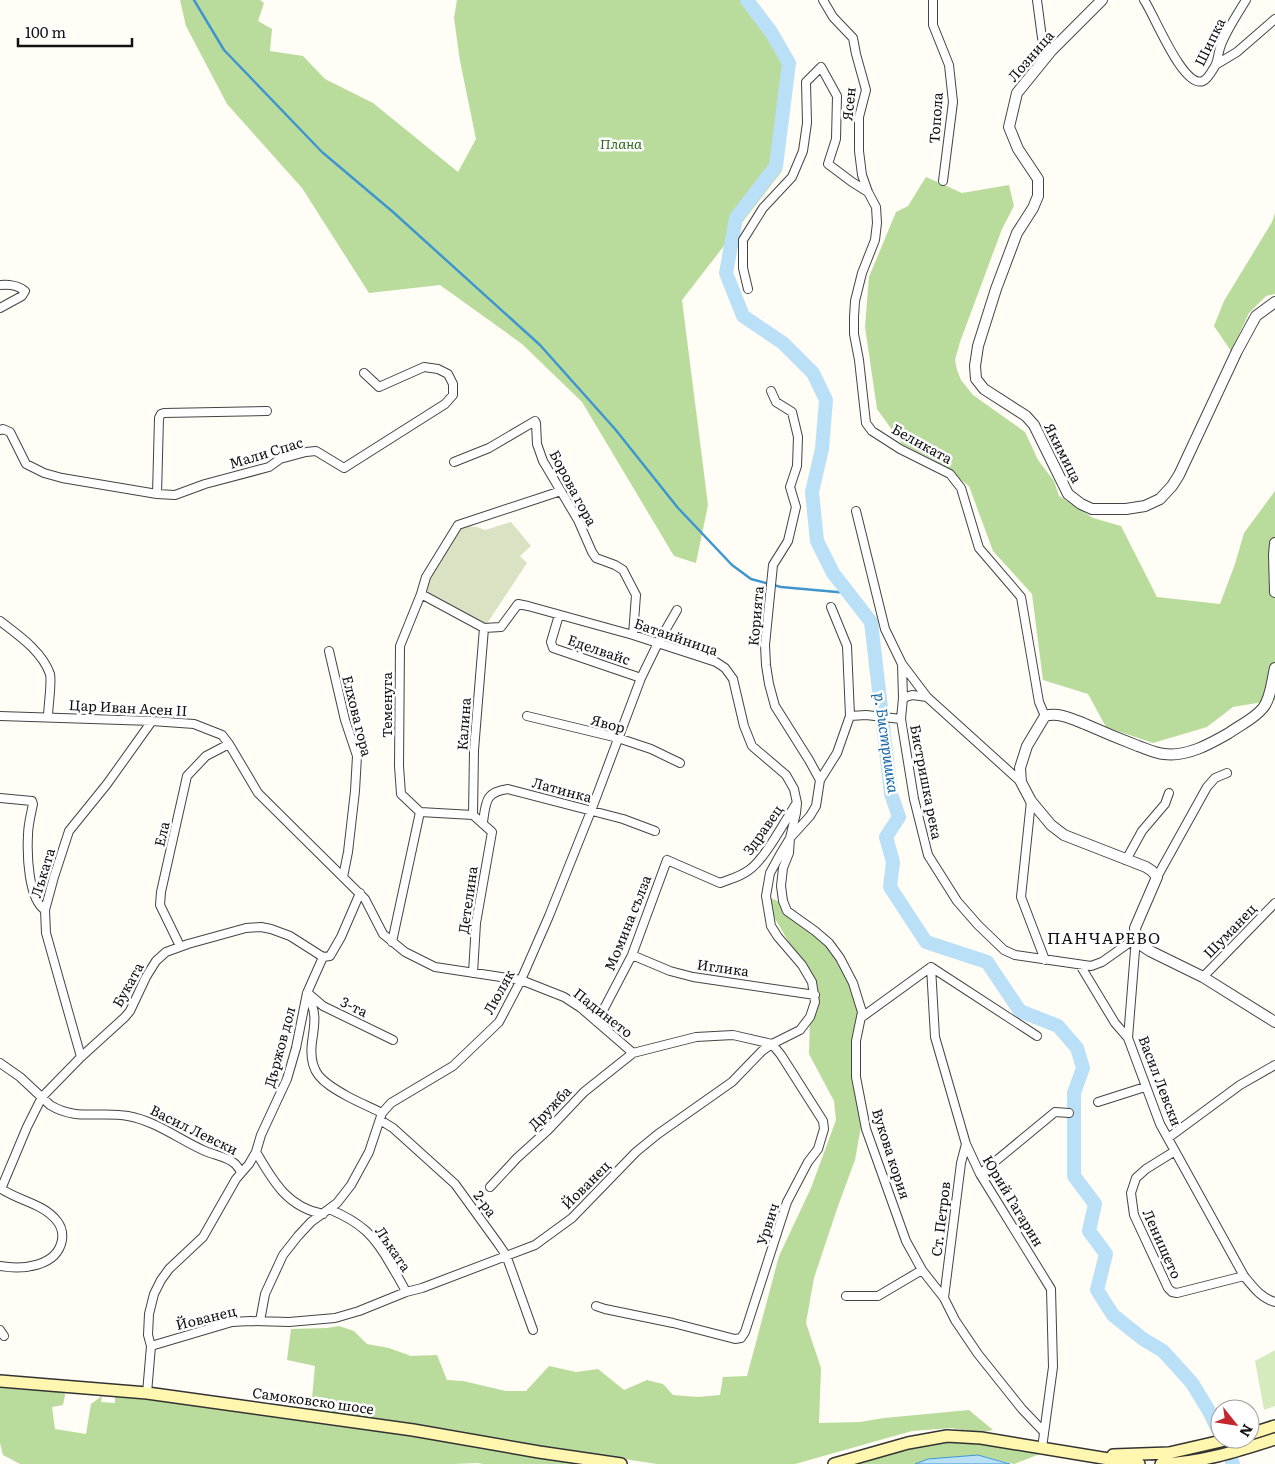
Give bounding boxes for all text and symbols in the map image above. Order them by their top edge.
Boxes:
street label: Шипка [1189,14,1230,69]
scale bar [18,15,131,47]
text: 100 m [25,20,66,43]
street label: Лозница [1002,25,1058,85]
street label: Ясен [836,86,860,122]
street label: Топола [923,91,947,144]
park label: Плана [600,133,642,153]
street label: Беликата [889,418,957,468]
street label: Якимица [1040,419,1088,486]
street label: Мали Спас [226,431,305,473]
street label: Борова гора [545,446,603,530]
street label: Корията [742,585,768,647]
street label: Батаийница [632,612,721,660]
street label: Еделвайс [565,629,633,669]
street label: Теменуга [376,672,396,738]
street label: Елхова гора [338,673,378,759]
water label: р. Бистришка [869,691,906,795]
street label: Цар Иван Асен II [68,694,188,720]
street label: Калина [451,696,475,751]
street label: Явор [589,709,627,737]
street label: Бистришка река [906,723,948,841]
street label: Латинка [530,771,595,807]
street label: Здравец [738,800,787,859]
street label: Ела [148,819,174,848]
street label: Лъката [25,845,59,900]
street label: Детелина [452,864,482,935]
street label: Момина сълза [599,871,656,973]
street label: Шуманец [1198,898,1261,962]
district label: ПАНЧАРЕВО [1047,925,1161,949]
street label: Иглика [696,953,751,981]
street label: Буката [107,958,148,1011]
street label: Люляк [478,965,519,1017]
street label: Падинето [570,983,638,1042]
street label: 3-та [337,991,372,1021]
street label: Държов дол [259,1004,299,1089]
street label: Васил Левски [1135,1033,1187,1129]
street label: Дружба [523,1081,576,1134]
street label: Васил Левски [147,1099,242,1159]
street label: Вукова кория [868,1106,916,1202]
street label: Юрий Гагарин [979,1151,1049,1250]
street label: Йованец [556,1155,615,1213]
street label: Ст. Петров [925,1180,955,1258]
street label: 2-ра [469,1186,502,1221]
street label: Урвич [751,1200,783,1247]
street label: Ленището [1139,1206,1187,1282]
street label: Лъката [371,1222,417,1276]
street label: Йованец [173,1300,239,1334]
street label: Самоковско шосе [251,1382,375,1418]
north arrow [1210,1399,1260,1449]
text: N [1235,1421,1259,1441]

